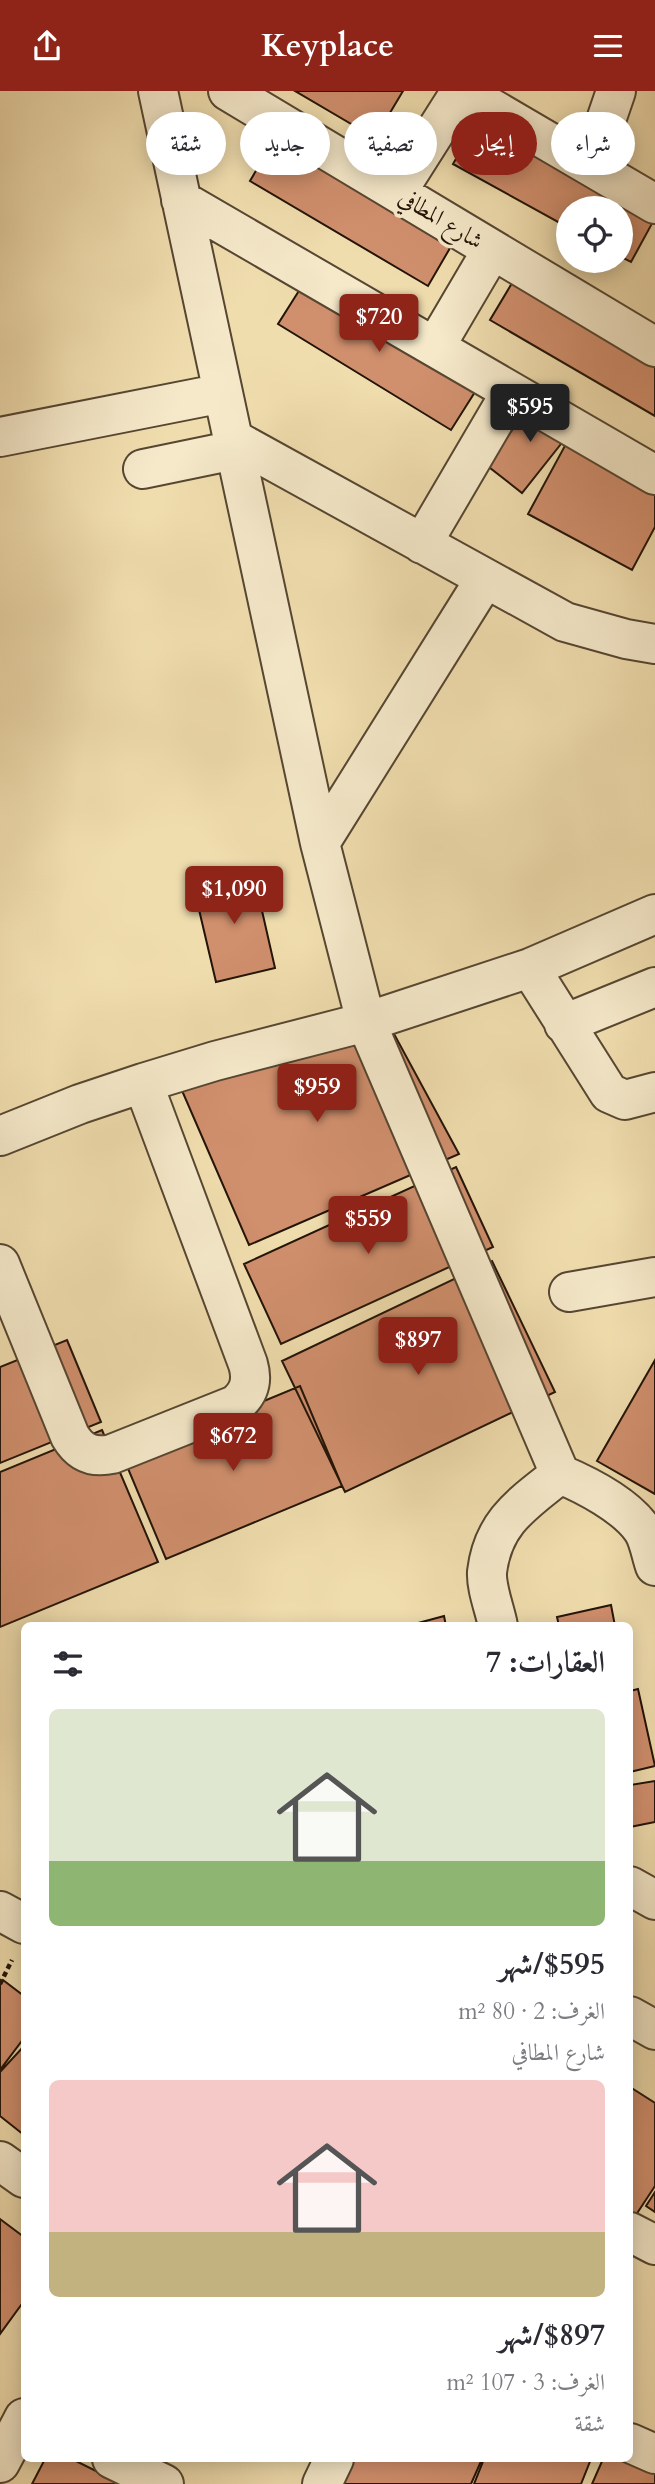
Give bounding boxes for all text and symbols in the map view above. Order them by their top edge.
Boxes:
text: Keyplace [261,24,394,68]
icon: share [28,27,66,65]
icon: menu [589,27,627,65]
chip: شقة [146,112,226,175]
chip: جديد [240,112,330,175]
chip: تصفية [344,112,437,175]
chip: إيجار [451,112,537,175]
chip: شراء [551,112,635,175]
street label: شارع المطافي [391,182,489,260]
map controls [556,196,633,273]
button: locate [556,196,633,273]
pin: $720 [338,295,420,354]
text: $720 [355,301,403,332]
pin: $595 [489,385,571,444]
text: $595 [506,391,554,422]
pin: $1,090 [177,867,291,926]
text: $1,090 [201,873,267,904]
pin: $959 [276,1065,358,1124]
text: $959 [293,1071,341,1102]
pin: $559 [327,1197,409,1256]
text: $559 [344,1203,392,1234]
pin: $897 [377,1317,459,1377]
text: $897 [394,1324,442,1355]
pin: $672 [192,1413,274,1473]
text: $672 [209,1420,257,1451]
text: العقارات: 7 [486,1642,605,1683]
icon: filters [49,1645,87,1683]
icon: home [264,1754,390,1880]
text: $595/شهر [499,1944,605,1985]
text: الغرف: 2 · 80 m² [458,1996,605,2027]
text: شارع المطافي [511,2037,605,2068]
icon: home [264,2125,390,2251]
text: $897/شهر [499,2315,605,2356]
text: الغرف: 3 · 107 m² [446,2367,605,2398]
text: شقة [575,2408,605,2439]

